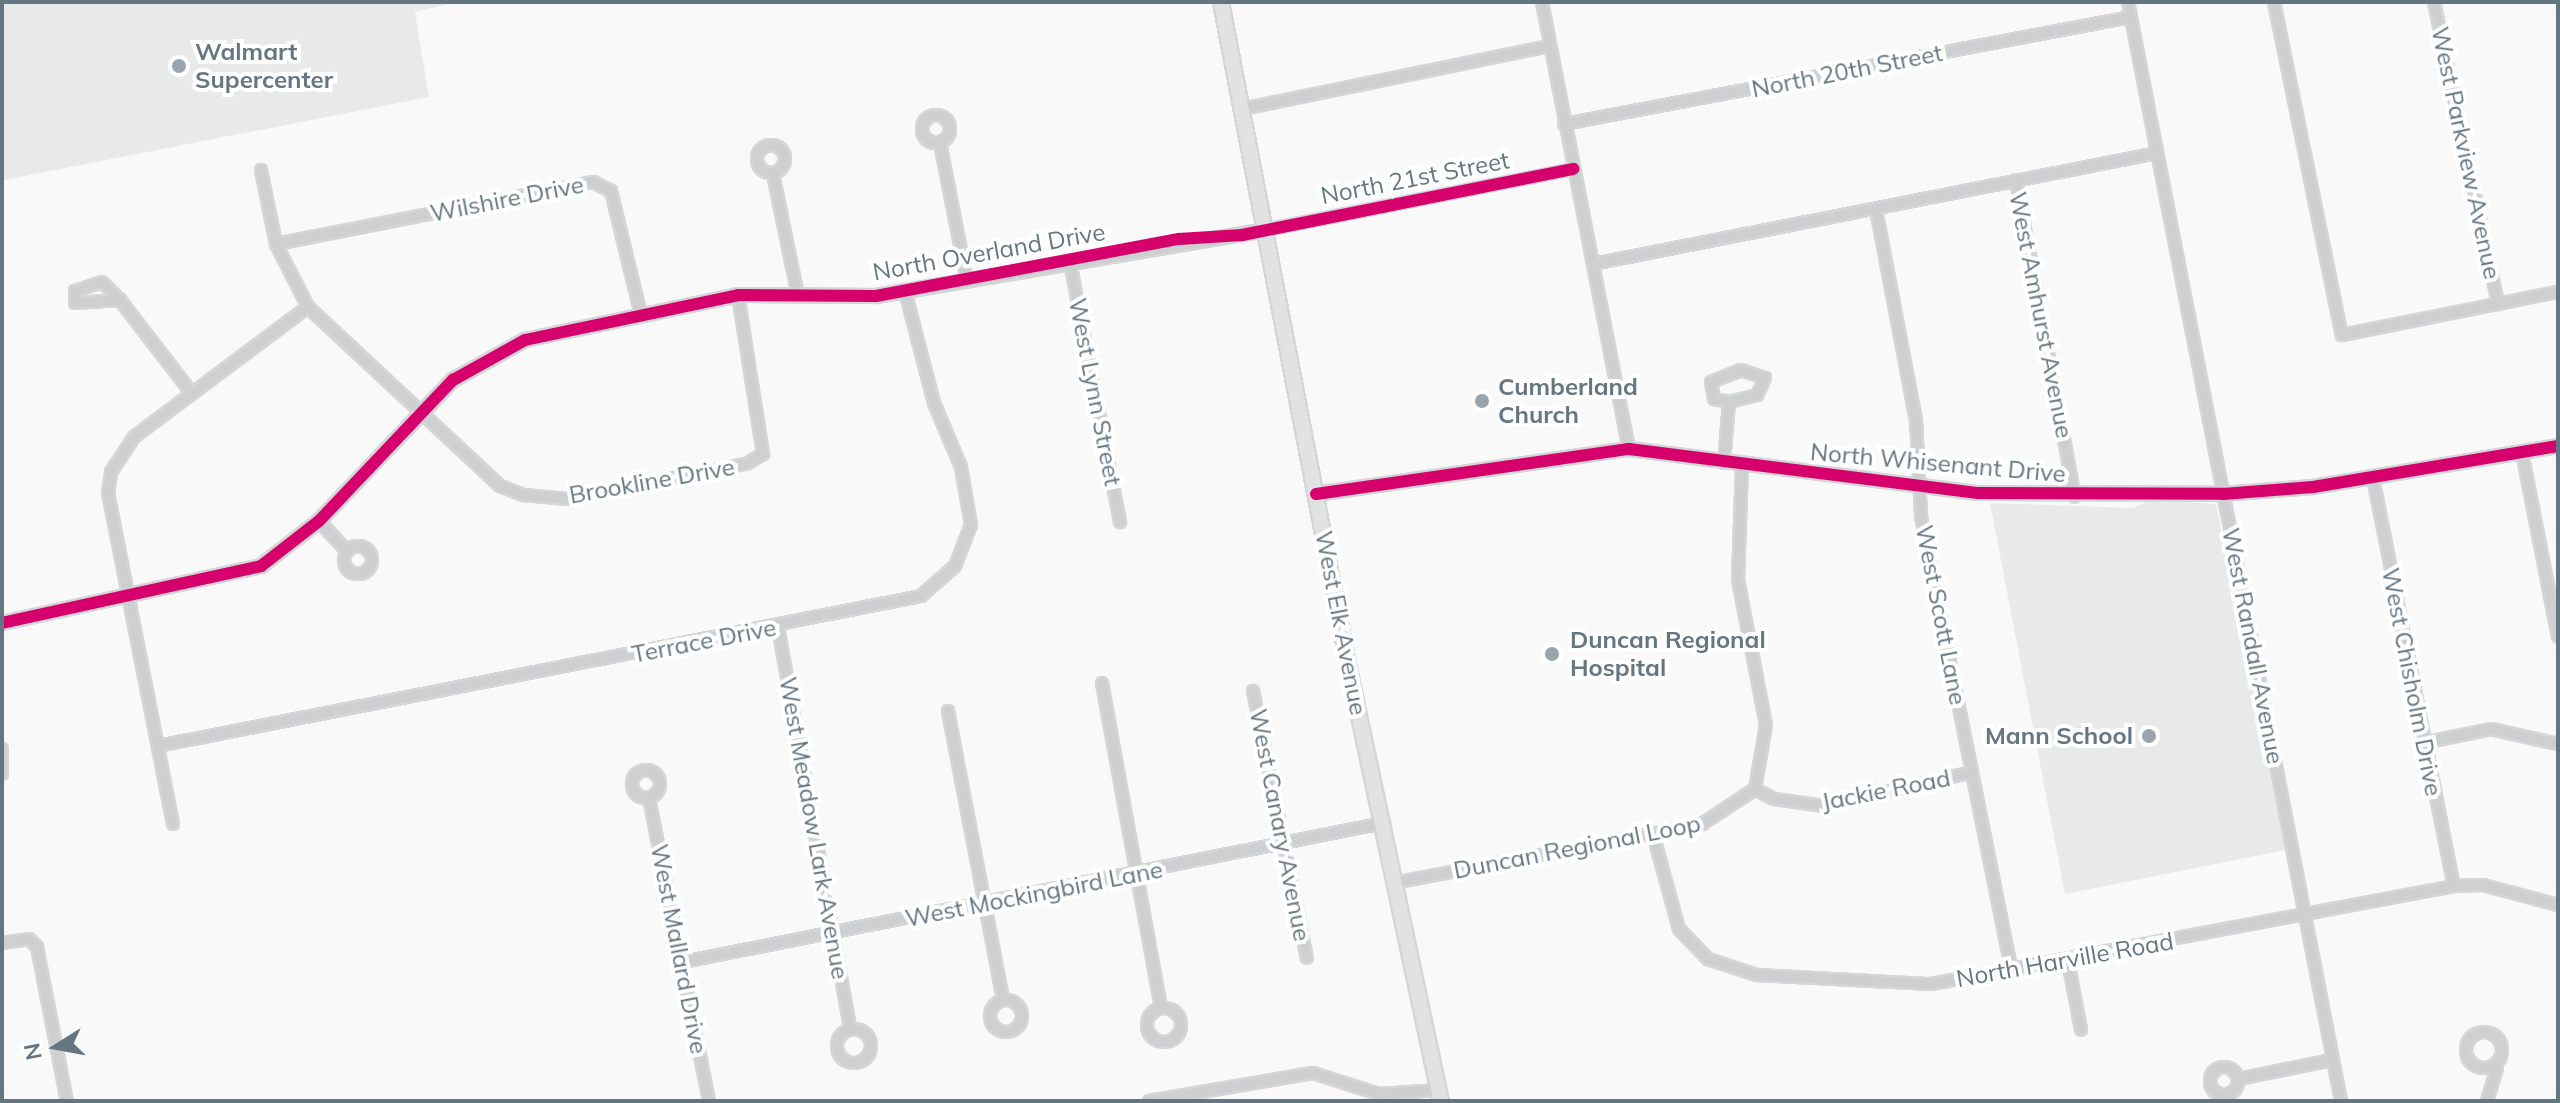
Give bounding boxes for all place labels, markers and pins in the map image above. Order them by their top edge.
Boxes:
place label: Walmart Supercenter [195,38,333,94]
marker: Walmart Supercenter [170,57,188,75]
place label: Cumberland Church [1498,373,1638,429]
marker: Cumberland Church [1473,392,1491,410]
place label: Duncan Regional Hospital [1570,626,1766,682]
marker: Duncan Regional Hospital [1541,643,1563,665]
place label: Mann School [1985,722,2133,750]
marker: Mann School [2140,727,2158,745]

